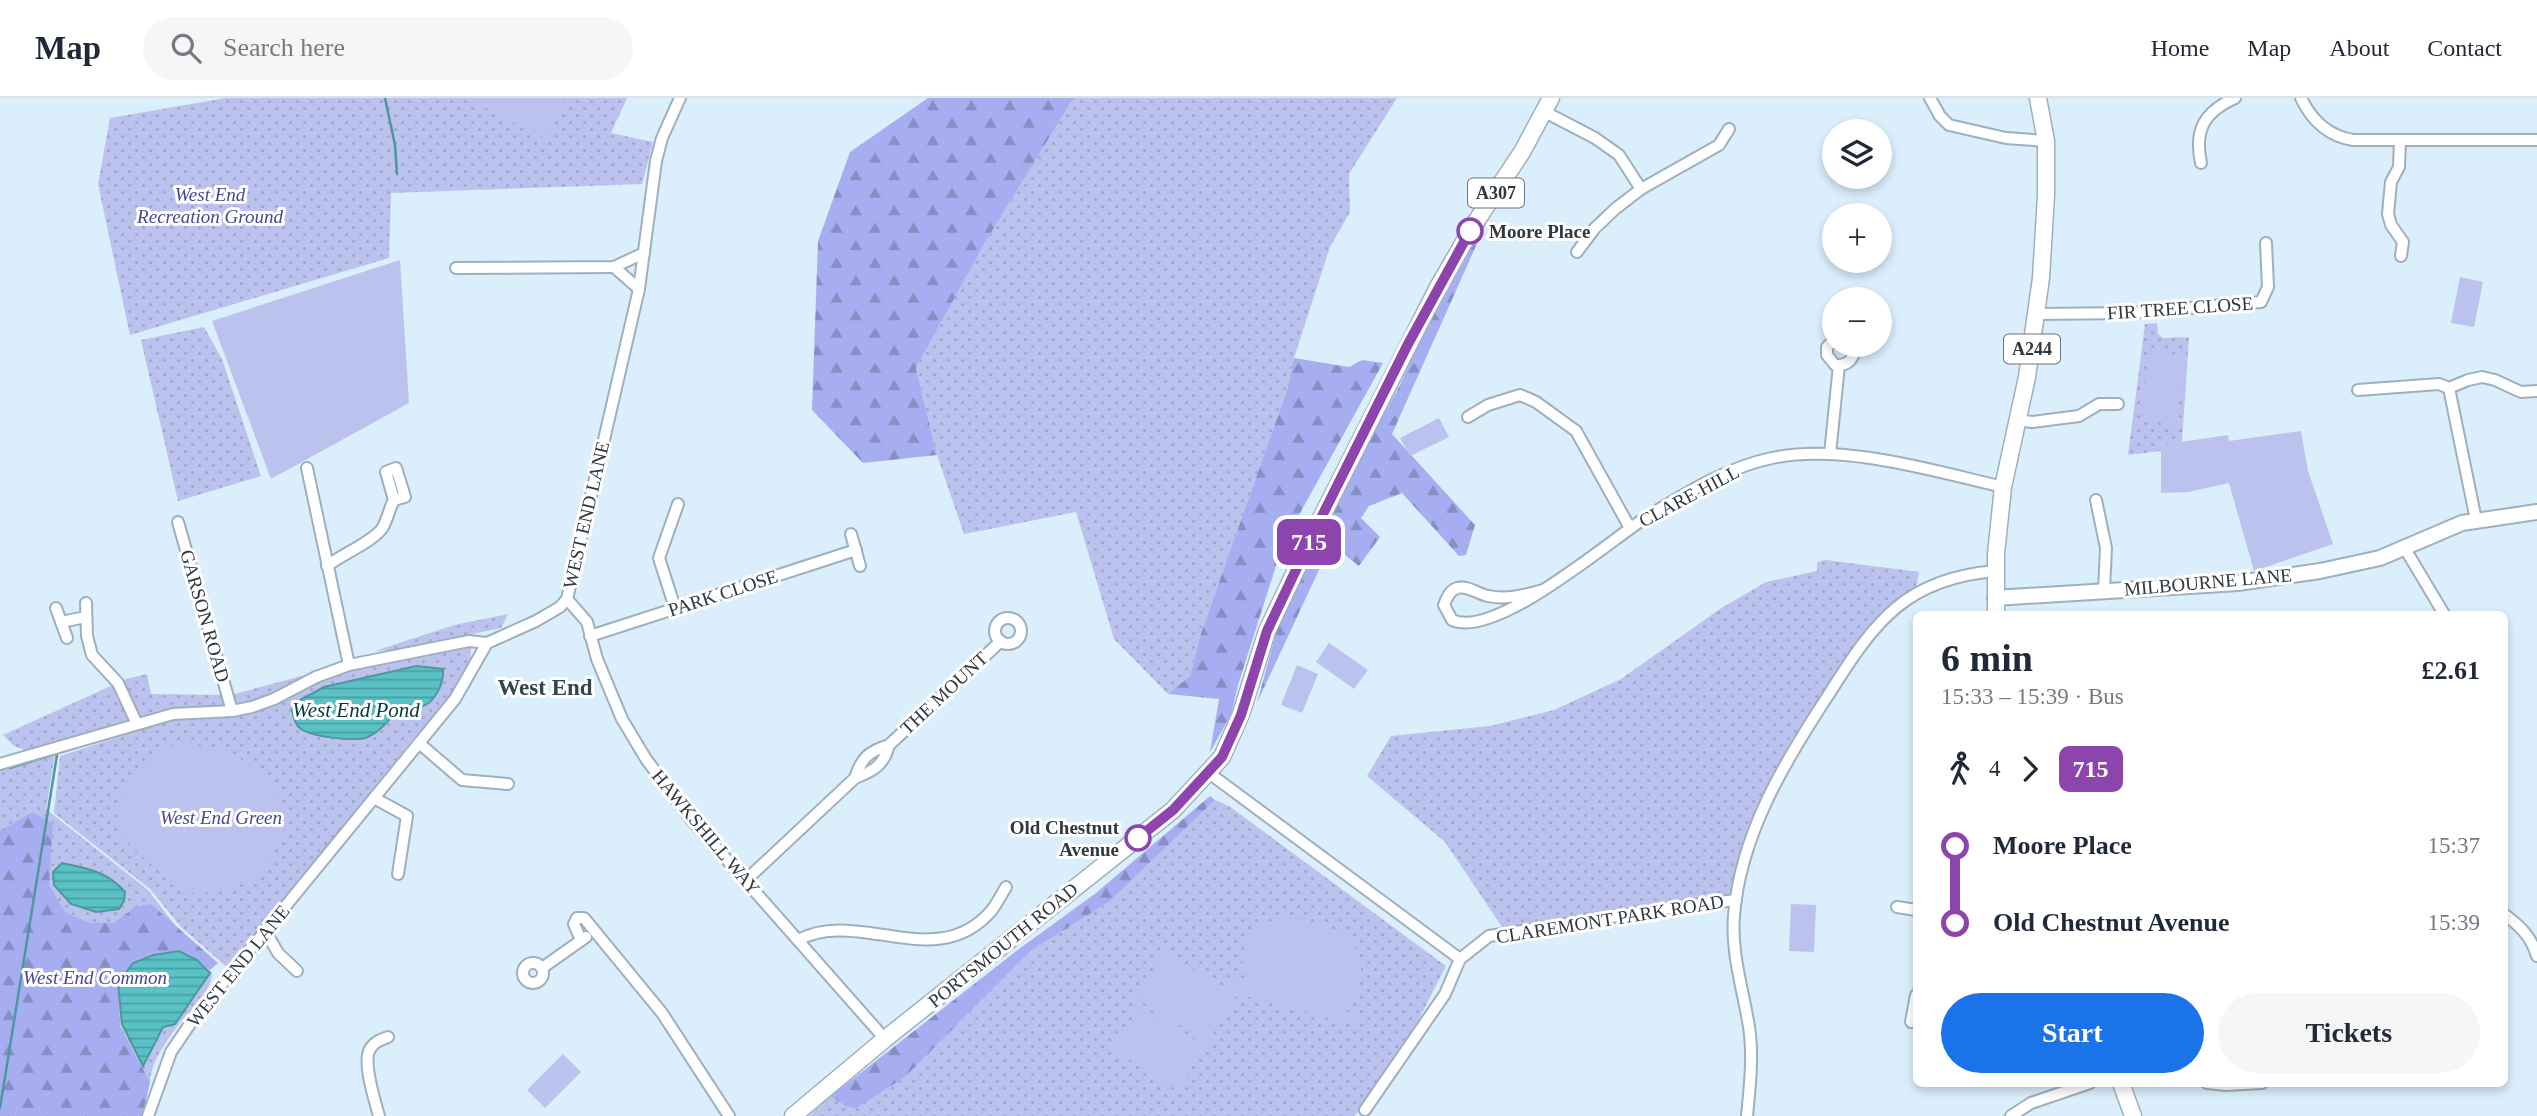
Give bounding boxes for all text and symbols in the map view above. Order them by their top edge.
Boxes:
search box [143,17,633,80]
icon: search [167,29,205,67]
text: Map [35,30,101,66]
text: Search here [223,33,345,62]
text: Home [2151,35,2209,61]
text: Map [2247,35,2291,61]
text: About [2329,35,2389,61]
text: Contact [2427,35,2502,61]
map controls [1822,119,1892,357]
button: layers [1822,119,1892,189]
road number: A307 [1468,178,1524,208]
park label: West End Recreation Ground [136,184,283,227]
button: + [1822,203,1892,273]
marker: Moore Place [1457,218,1483,244]
place label: Moore Place [1489,221,1590,242]
button: − [1822,287,1892,357]
street label: FIR TREE CLOSE [2106,292,2254,324]
road number: A244 [2004,334,2060,363]
street label: WEST END LANE [559,439,613,591]
street label: CLARE HILL [1635,461,1743,531]
line badge: 715 [1269,519,1349,565]
text: 715 [1291,529,1327,555]
street label: GARSON ROAD [176,547,234,685]
street label: MILBOURNE LANE [2123,564,2293,600]
street label: PARK CLOSE [666,565,780,621]
text: 6 min [1941,637,2033,679]
street label: THE MOUNT [896,647,992,739]
text: £2.61 [2422,656,2480,685]
district label: West End [497,675,593,700]
text: 15:33 – 15:39 · Bus [1941,684,2124,709]
water label: West End Pond [292,698,420,722]
icon: walk [1941,750,1979,788]
icon: forward [2011,750,2049,788]
text: 4 [1989,756,2001,781]
text: 715 [2073,756,2109,782]
street label: HAWKSHILL WAY [648,765,765,899]
park label: West End Green [160,807,282,828]
place label: Old Chestnut Avenue [1010,817,1120,860]
marker: Old Chestnut Avenue [1125,825,1151,851]
text: Moore Place [1993,831,2132,860]
text: 15:37 [2428,833,2480,858]
street label: PORTSMOUTH ROAD [924,878,1082,1012]
street label: CLAREMONT PARK ROAD [1495,891,1725,947]
street label: WEST END LANE [182,901,294,1031]
text: Old Chestnut Avenue [1993,908,2229,937]
text: 15:39 [2428,910,2480,935]
park label: West End Common [23,967,167,988]
button: Start [1941,993,2204,1073]
button: Tickets [2218,993,2480,1073]

